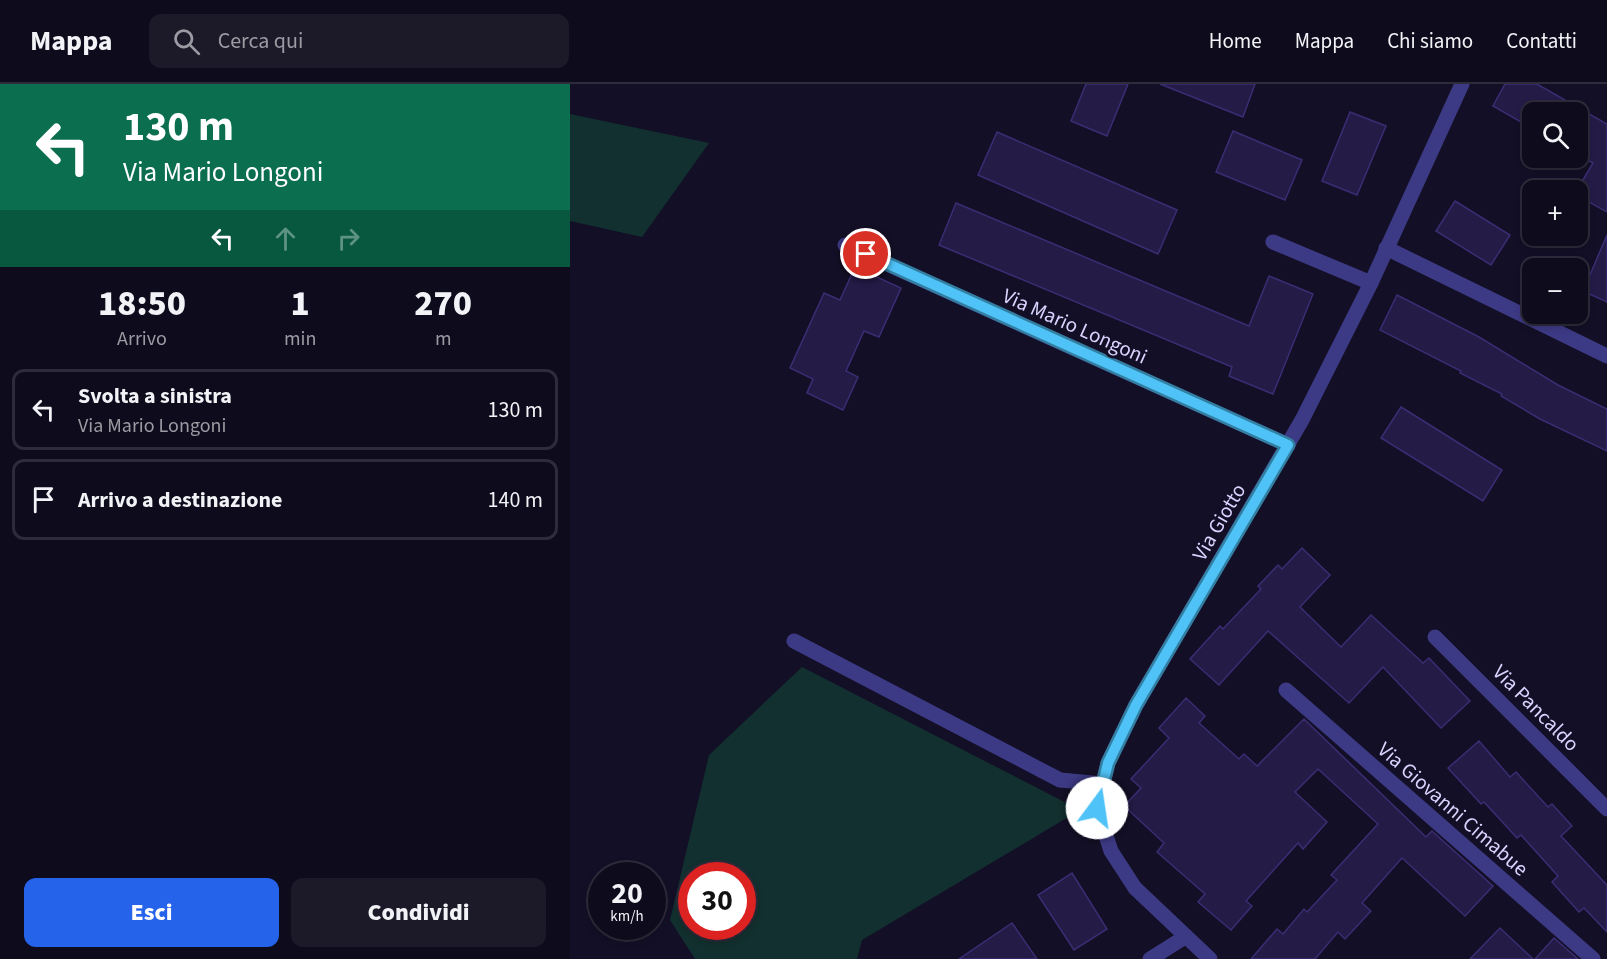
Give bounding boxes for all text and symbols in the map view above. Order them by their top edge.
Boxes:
search box [149,14,569,68]
text: Mappa [30,21,113,61]
icon: search [170,25,203,58]
text: Cerca qui [218,25,303,57]
text: Home [1209,26,1262,56]
text: Mappa [1295,26,1354,56]
text: Chi siamo [1387,26,1473,56]
text: Contatti [1506,26,1577,56]
text: 130 m [123,97,234,157]
map controls [1522,102,1588,324]
button: search [1522,102,1588,168]
icon: left [24,108,102,186]
text: Via Mario Longoni [123,153,323,192]
button: + [1522,180,1588,246]
icon: left [206,222,239,255]
icon: ahead [269,222,302,255]
icon: right [332,222,365,255]
pin [840,228,891,279]
icon: arrive [849,237,882,270]
button: − [1522,258,1588,324]
text: 18:50 [98,278,186,329]
text: 1 [291,278,310,329]
text: 270 [414,278,472,329]
street label: Via Mario Longoni [998,281,1152,371]
text: Arrivo [117,325,167,353]
text: min [284,325,316,353]
text: m [435,325,451,353]
text: Svolta a sinistra [78,380,232,412]
icon: left [27,393,60,426]
text: 130 m [488,394,543,426]
text: Via Mario Longoni [78,412,226,440]
street label: Via Giotto [1185,478,1253,566]
icon: arrive [27,483,60,516]
text: Arrivo a destinazione [78,484,283,516]
text: 140 m [488,484,543,516]
street label: Via Pancaldo [1486,658,1586,758]
street label: Via Giovanni Cimabue [1371,735,1535,883]
position arrow [1065,776,1129,840]
speed limit sign: 30 [678,862,756,940]
text: 20 [611,872,643,915]
button: Esci [24,878,279,947]
button: Condividi [291,878,546,947]
text: km/h [610,906,644,927]

